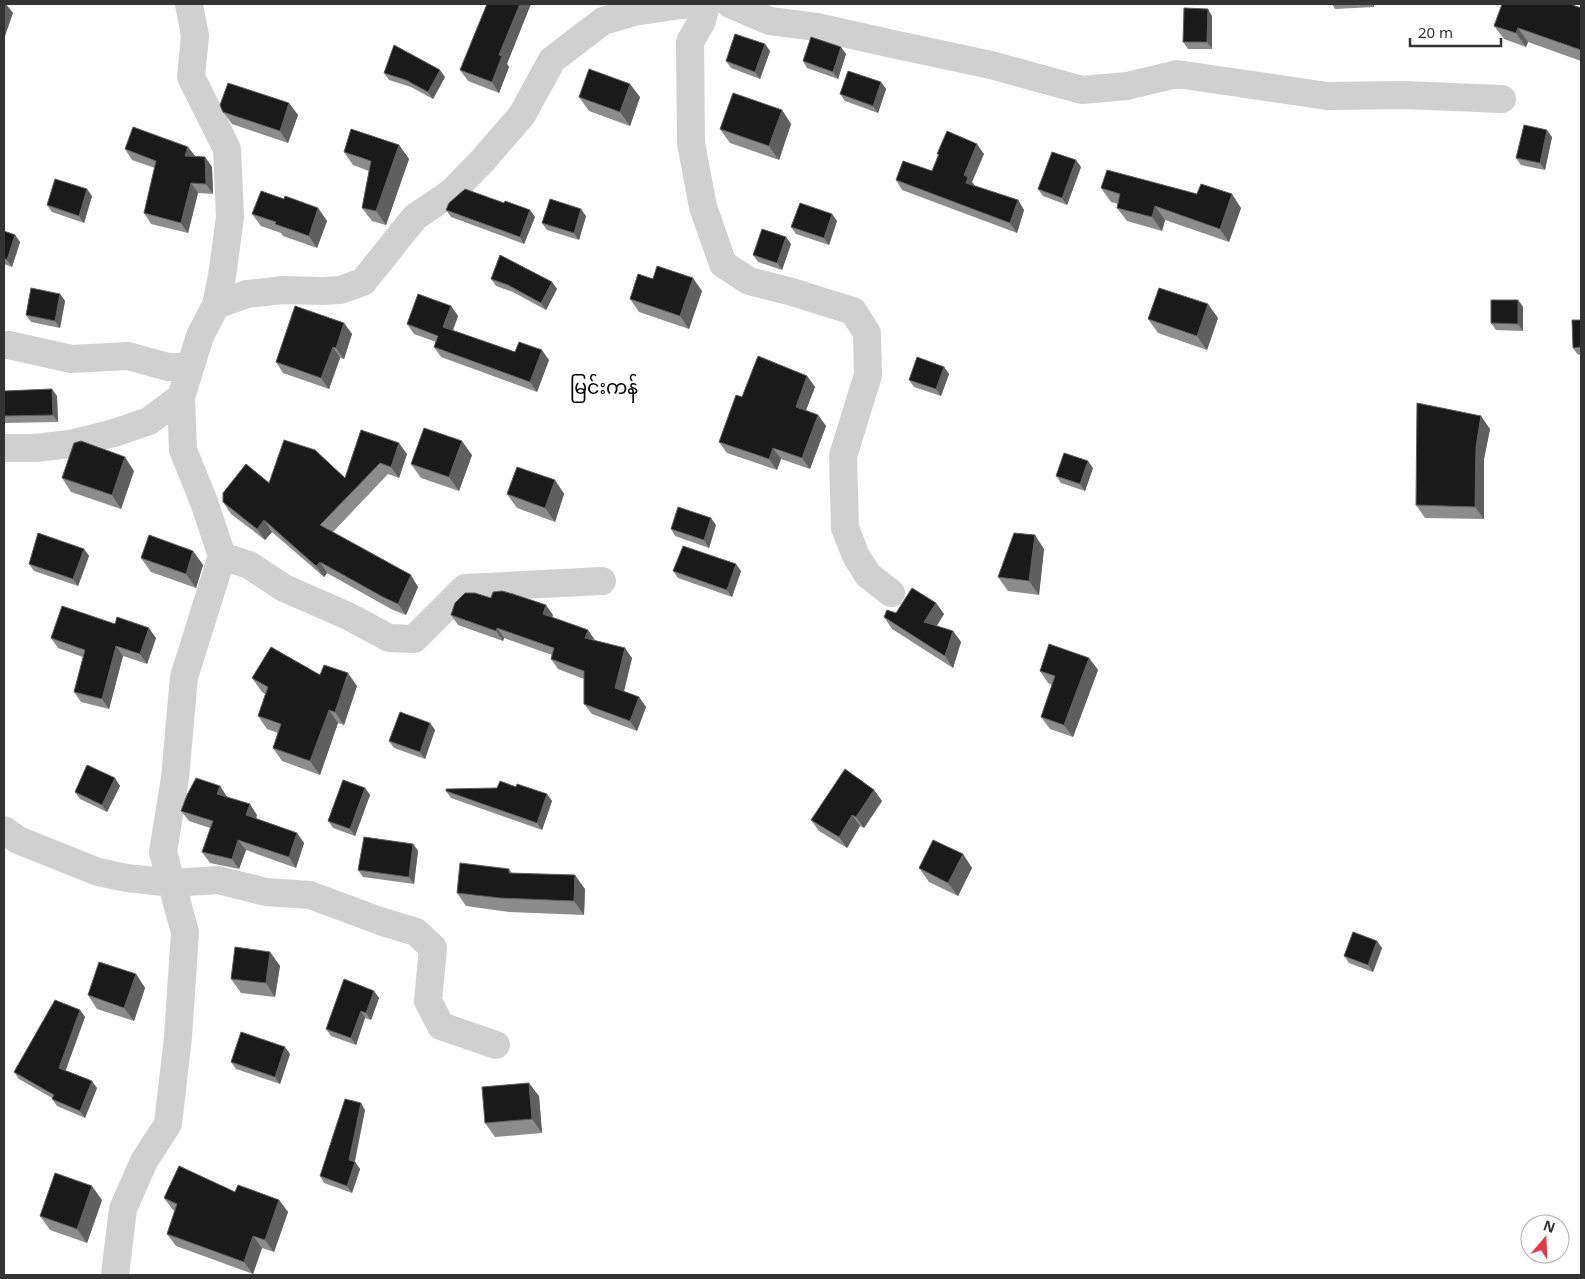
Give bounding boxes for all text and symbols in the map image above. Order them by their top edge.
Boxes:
scale bar [1410,15,1501,47]
text: 20 m [1418,22,1453,42]
district label: မြင်းကန် [570,373,638,403]
north arrow [1520,1214,1570,1264]
text: N [1541,1215,1558,1237]

